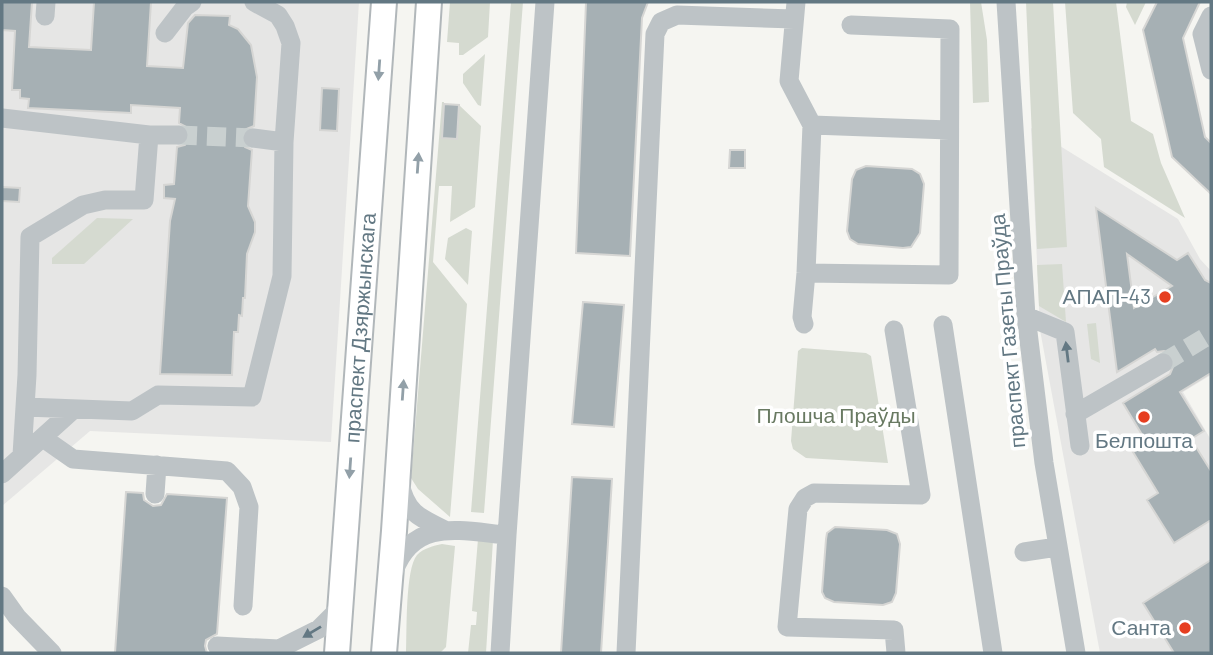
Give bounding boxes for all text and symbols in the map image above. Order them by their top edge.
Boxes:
one-way arrow [373,59,384,81]
one-way arrow [412,151,423,173]
street label: праспект Дзяржынскага [338,211,380,444]
street label: праспект Газеты Праўда [984,213,1029,449]
place label: АПАП-43 [1063,283,1151,308]
marker: АПАП-43 [1157,289,1173,305]
one-way arrow [1062,341,1073,363]
one-way arrow [397,378,408,400]
park label: Плошча Праўды [756,402,916,427]
marker: Белпошта [1136,409,1152,425]
place label: Белпошта [1095,427,1193,452]
one-way arrow [344,457,355,479]
place label: Санта [1111,614,1171,639]
marker: Санта [1177,620,1193,636]
one-way arrow [303,625,322,638]

